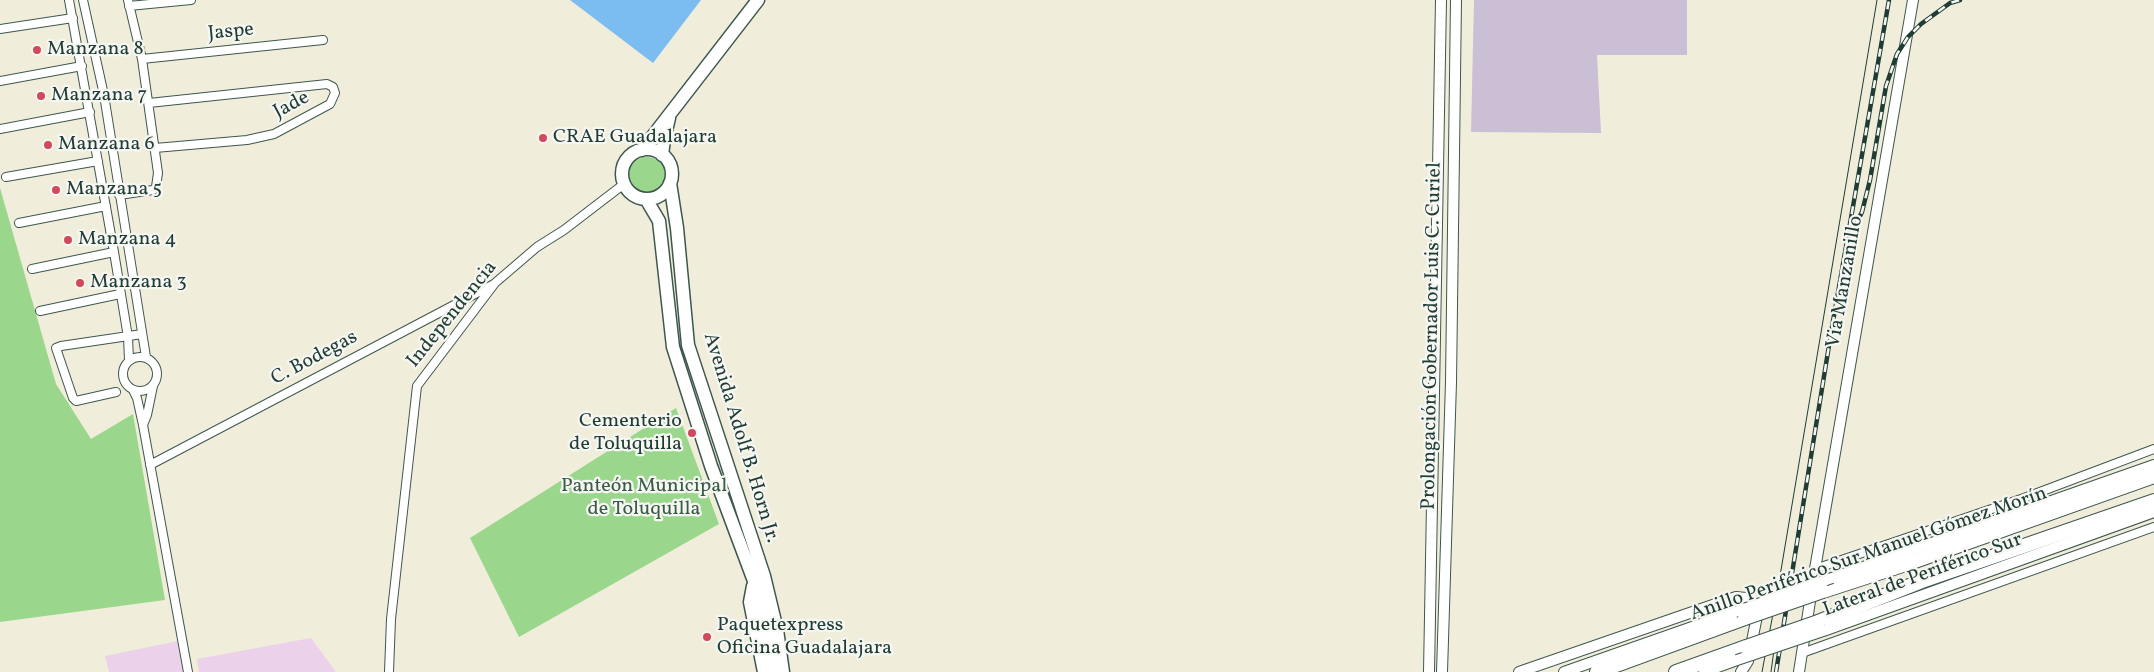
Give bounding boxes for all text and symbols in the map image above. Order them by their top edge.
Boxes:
street label: Jaspe [207,19,255,47]
place label: Manzana 8 [47,38,144,62]
marker: Manzana 8 [31,44,43,56]
place label: Manzana 7 [51,84,147,108]
street label: Jade [270,87,314,125]
marker: Manzana 7 [35,90,47,102]
place label: CRAE Guadalajara [553,126,717,150]
marker: CRAE Guadalajara [537,132,549,144]
place label: Manzana 6 [58,133,155,157]
marker: Manzana 6 [42,139,54,151]
street label: Prolongación Gobernador Luis C. Curiel [1418,162,1448,510]
place label: Manzana 5 [66,178,162,202]
marker: Manzana 5 [50,184,62,196]
street label: Via Manzanillo [1823,214,1869,350]
place label: Manzana 4 [78,228,176,252]
marker: Manzana 4 [62,234,74,246]
street label: Independencia [403,257,503,373]
place label: Manzana 3 [90,271,187,295]
marker: Manzana 3 [74,277,86,289]
street label: C. Bodegas [268,326,362,392]
street label: Avenida Adolf B. Horn Jr. [697,330,783,546]
place label: Cementerio de Toluquilla [569,410,682,457]
marker: Cementerio de Toluquilla [686,427,698,439]
park label: Panteón Municipal de Toluquilla [561,475,727,522]
street label: Anillo Periférico Sur Manuel Gómez Morín [1687,483,2051,627]
street label: Lateral de Periférico Sur [1820,529,2026,623]
place label: Paquetexpress Oficina Guadalajara [717,614,892,661]
marker: Paquetexpress Oficina Guadalajara [701,631,713,643]

